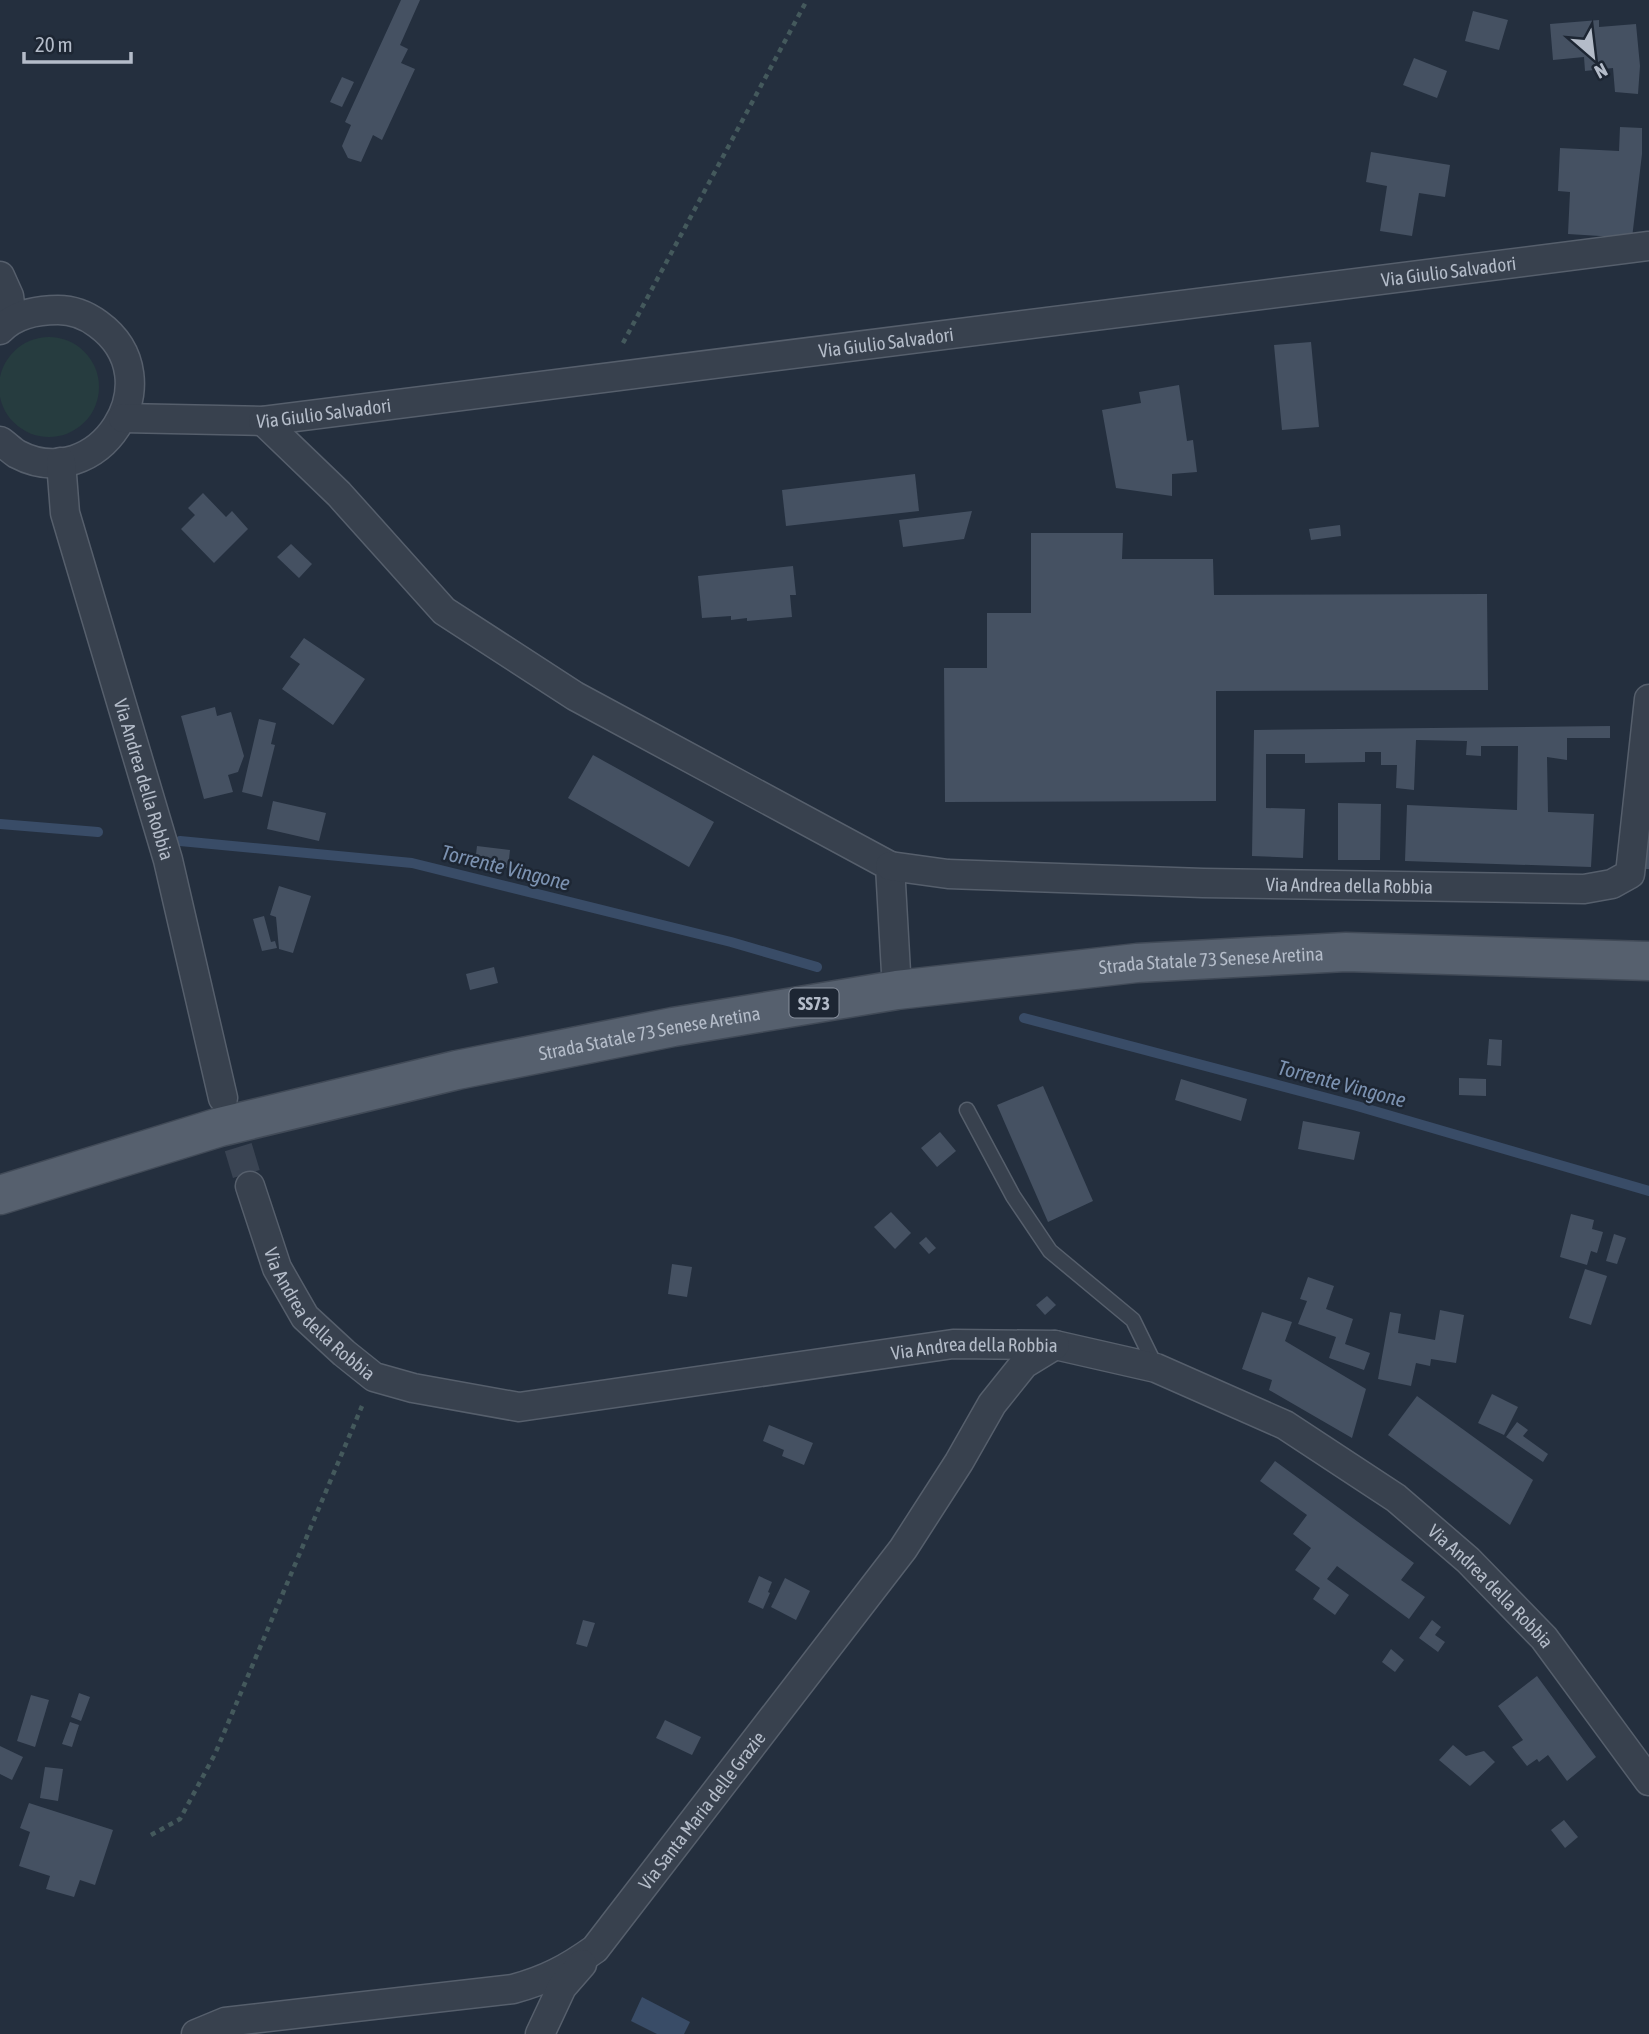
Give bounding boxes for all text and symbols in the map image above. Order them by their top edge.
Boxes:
scale bar [24,21,131,65]
north arrow [1558,21,1628,91]
text: 20 m [35,32,73,56]
text: N [1591,59,1611,83]
street label: Via Giulio Salvadori [1380,252,1517,291]
street label: Via Giulio Salvadori [817,323,955,362]
street label: Via Giulio Salvadori [256,394,392,432]
street label: Via Andrea della Robbia [110,696,178,863]
water label: Torrente Vingone [439,839,573,895]
street label: Via Andrea della Robbia [1265,873,1433,898]
street label: Strada Statale 73 Senese Aretina [1098,942,1324,978]
road number: SS73 [790,988,838,1018]
street label: Strada Statale 73 Senese Aretina [537,1002,762,1065]
water label: Torrente Vingone [1275,1054,1409,1112]
street label: Via Andrea della Robbia [260,1245,380,1385]
street label: Via Andrea della Robbia [889,1333,1058,1364]
street label: Via Andrea della Robbia [1424,1520,1558,1652]
street label: Via Santa Maria delle Grazie [634,1727,770,1894]

